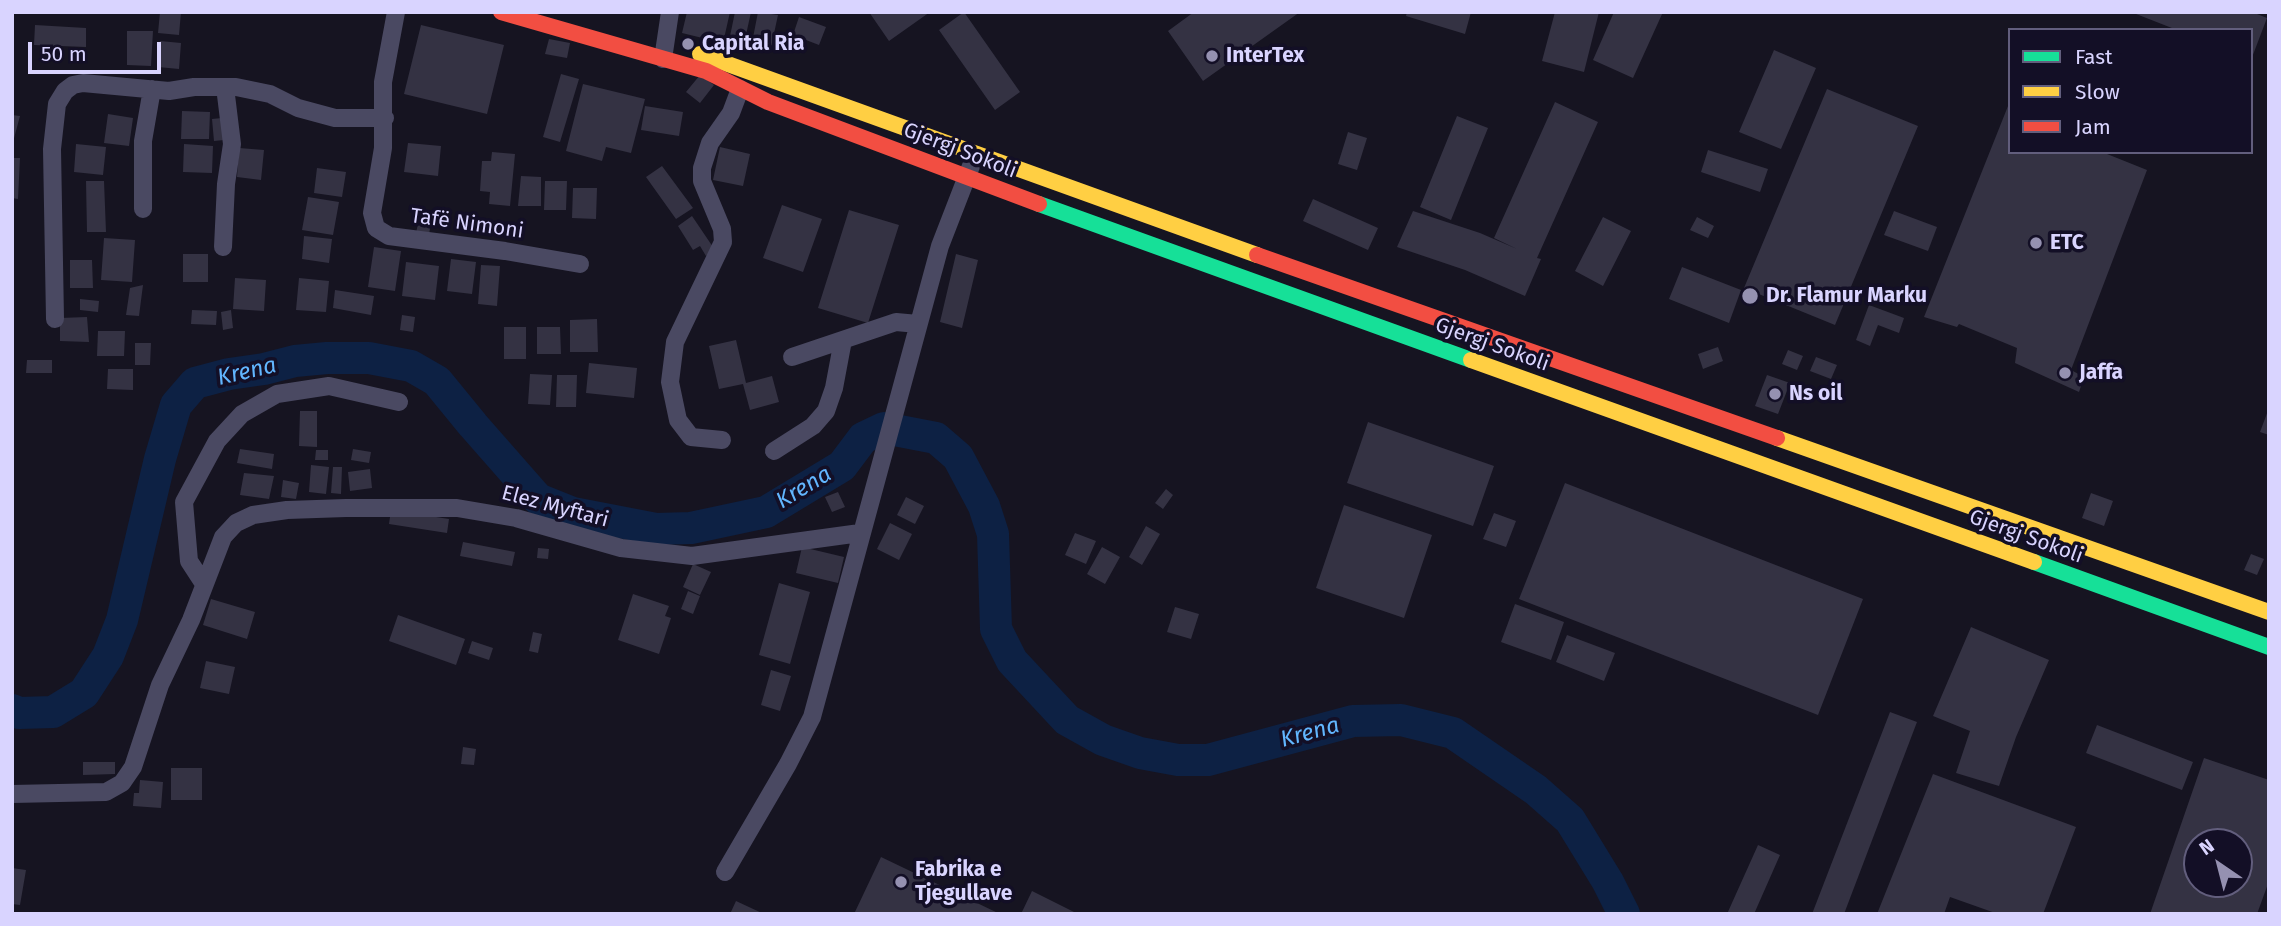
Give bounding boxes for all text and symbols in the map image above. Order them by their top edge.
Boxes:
scale bar [32,28,164,72]
legend [2008,28,2253,154]
place label: Capital Ria [702,31,805,57]
marker: Capital Ria [680,36,696,52]
text: 50 m [41,41,87,67]
place label: InterTex [1226,43,1304,69]
text: Fast [2075,44,2113,70]
marker: InterTex [1204,48,1220,64]
text: Slow [2075,79,2120,105]
text: Jam [2075,114,2111,140]
street label: Gjergj Sokoli [900,118,1020,184]
street label: Tafë Nimoni [409,204,525,244]
place label: ETC [2050,230,2084,256]
marker: ETC [2028,235,2044,251]
place label: Dr. Flamur Marku [1766,283,1927,309]
marker: Dr. Flamur Marku [1740,286,1760,306]
street label: Gjergj Sokoli [1432,313,1552,377]
water label: Krena [215,352,279,392]
place label: Jaffa [2079,360,2123,386]
marker: Jaffa [2057,365,2073,381]
place label: Ns oil [1789,381,1842,407]
marker: Ns oil [1767,386,1783,402]
water label: Krena [771,461,837,515]
street label: Elez Myftari [499,481,611,533]
street label: Gjergj Sokoli [1966,505,2086,569]
water label: Krena [1278,712,1342,754]
north arrow [2183,828,2253,898]
text: N [2195,834,2219,860]
place label: Fabrika e Tjegullave [915,857,1012,907]
marker: Fabrika e Tjegullave [893,874,909,890]

